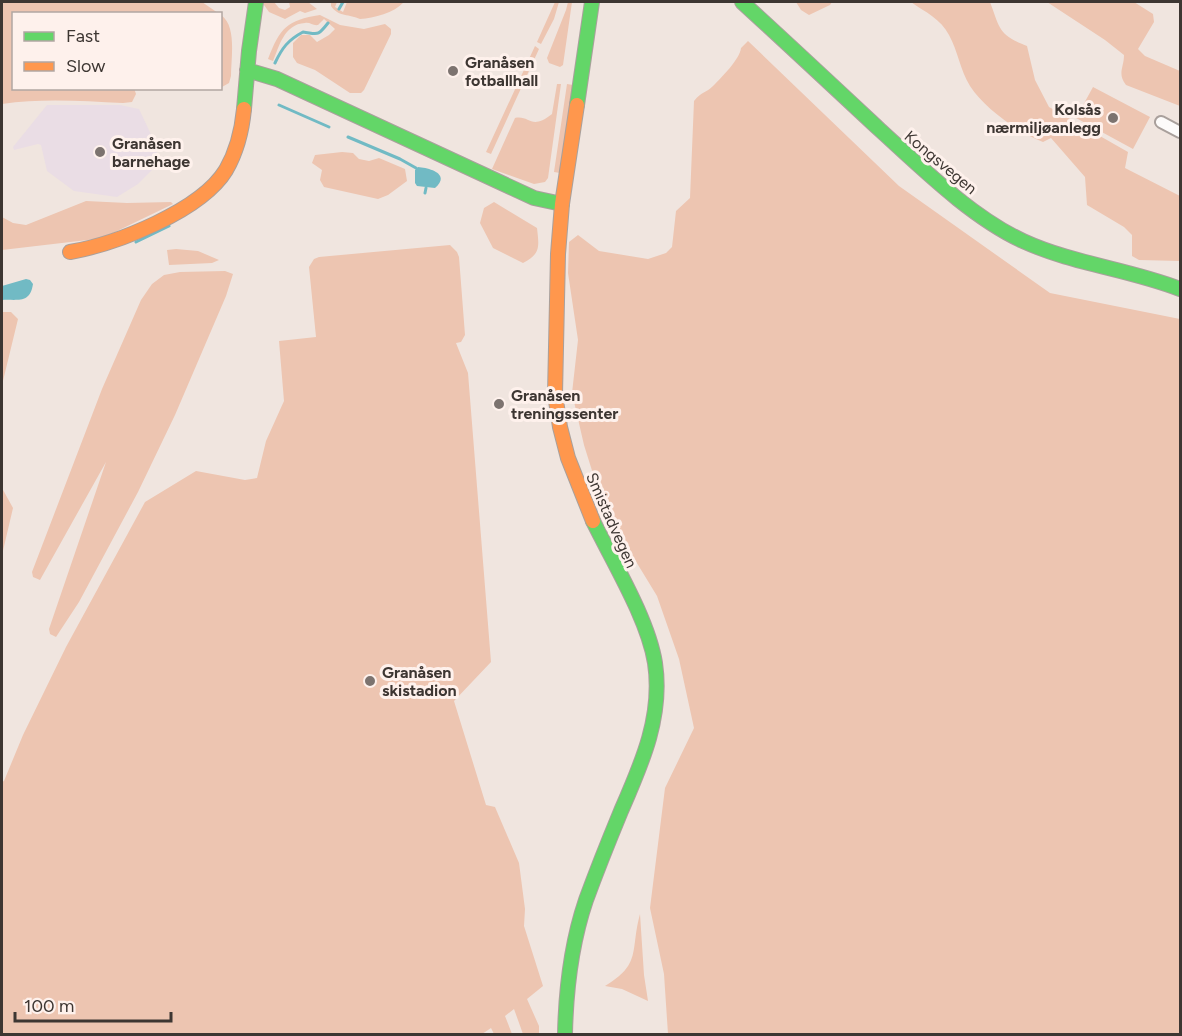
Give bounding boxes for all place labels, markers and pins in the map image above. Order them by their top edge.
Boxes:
place label: Granåsen fotballhall [465,53,538,90]
marker: Granåsen fotballhall [446,64,460,78]
place label: Kolsås nærmiljøanlegg [986,100,1102,137]
marker: Kolsås nærmiljøanlegg [1106,111,1120,125]
place label: Granåsen barnehage [112,134,190,171]
marker: Granåsen barnehage [93,145,107,159]
place label: Granåsen treningssenter [511,386,618,423]
marker: Granåsen treningssenter [492,397,506,411]
place label: Granåsen skistadion [382,663,457,700]
marker: Granåsen skistadion [363,674,377,688]

